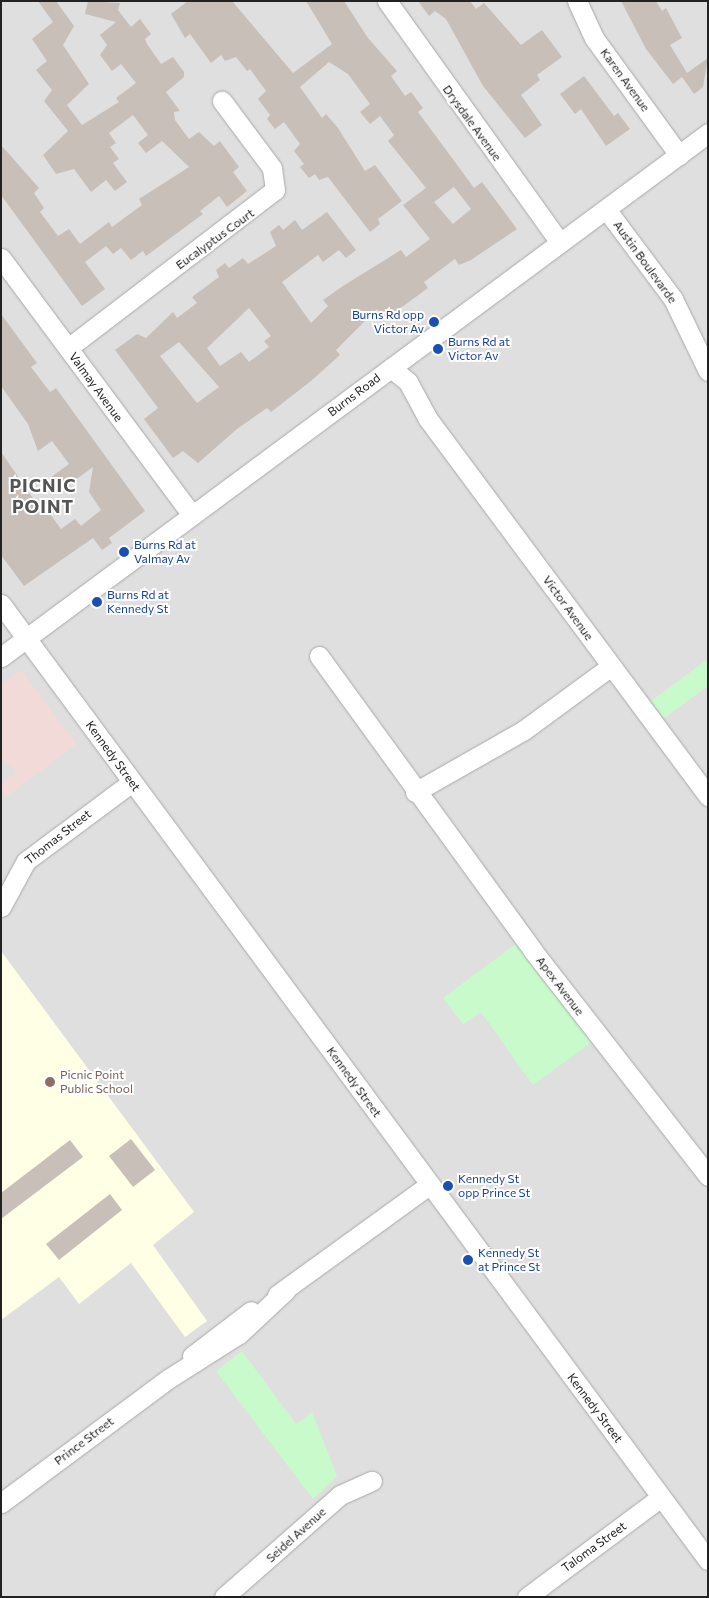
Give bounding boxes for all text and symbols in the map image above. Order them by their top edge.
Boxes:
street label: Karen Avenue [597,46,653,114]
street label: Drysdale Avenue [440,82,504,164]
street label: Eucalyptus Court [173,206,257,272]
street label: Austin Boulevarde [610,218,680,306]
place label: Burns Rd opp Victor Av [352,308,424,336]
marker: Burns Rd opp Victor Av [428,316,440,328]
place label: Burns Rd at Victor Av [448,335,510,363]
marker: Burns Rd at Victor Av [432,343,444,355]
street label: Valmay Avenue [66,350,126,424]
street label: Burns Road [325,371,383,419]
district label: PICNIC POINT [9,475,77,518]
place label: Burns Rd at Valmay Av [134,538,196,566]
marker: Burns Rd at Valmay Av [118,546,130,558]
street label: Victor Avenue [540,573,596,643]
place label: Burns Rd at Kennedy St [107,588,169,616]
marker: Burns Rd at Kennedy St [91,596,103,608]
street label: Kennedy Street [83,718,143,794]
street label: Thomas Street [22,807,94,867]
street label: Apex Avenue [533,954,587,1018]
street label: Kennedy Street [324,1044,384,1120]
place label: Picnic Point Public School [60,1068,133,1096]
marker: Picnic Point Public School [44,1076,56,1088]
place label: Kennedy St opp Prince St [458,1172,530,1200]
marker: Kennedy St opp Prince St [442,1180,454,1192]
place label: Kennedy St at Prince St [478,1246,540,1274]
marker: Kennedy St at Prince St [462,1254,474,1266]
street label: Kennedy Street [564,1370,626,1446]
street label: Prince Street [51,1414,117,1468]
street label: Seidel Avenue [263,1505,329,1565]
street label: Taloma Street [559,1519,629,1575]

